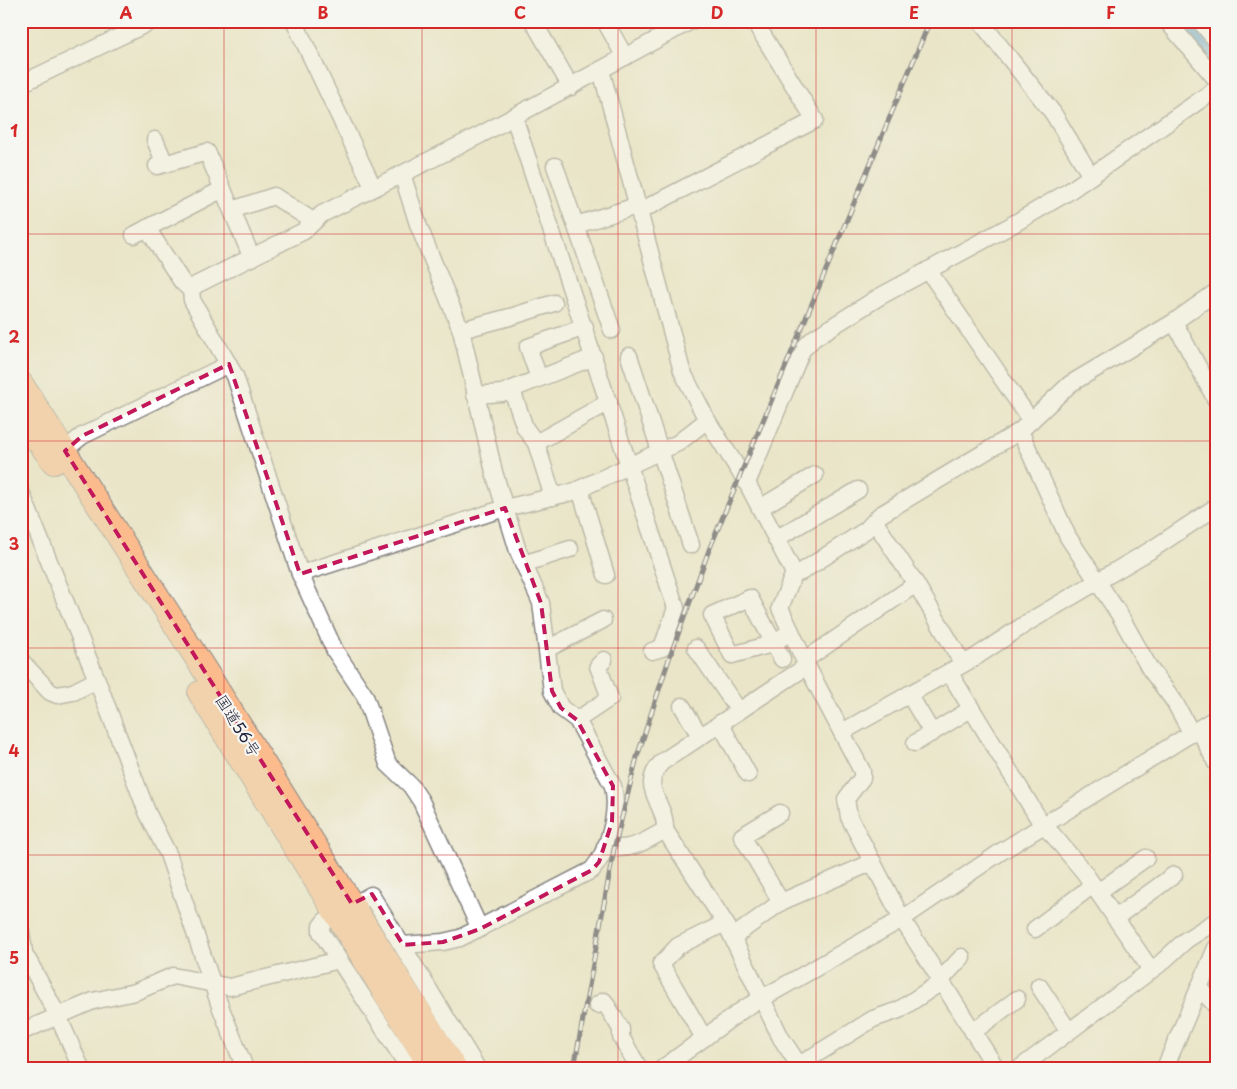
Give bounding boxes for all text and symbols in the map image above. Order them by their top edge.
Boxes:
text: A [120,0,133,24]
text: B [318,0,329,24]
text: C [514,0,526,24]
text: D [711,0,723,24]
text: E [909,0,919,24]
text: F [1106,0,1116,24]
text: 1 [10,118,18,142]
text: 2 [8,324,20,348]
text: 3 [9,531,19,555]
street label: 国道56号 [210,689,268,761]
text: 4 [9,738,20,762]
text: 5 [9,945,19,969]

